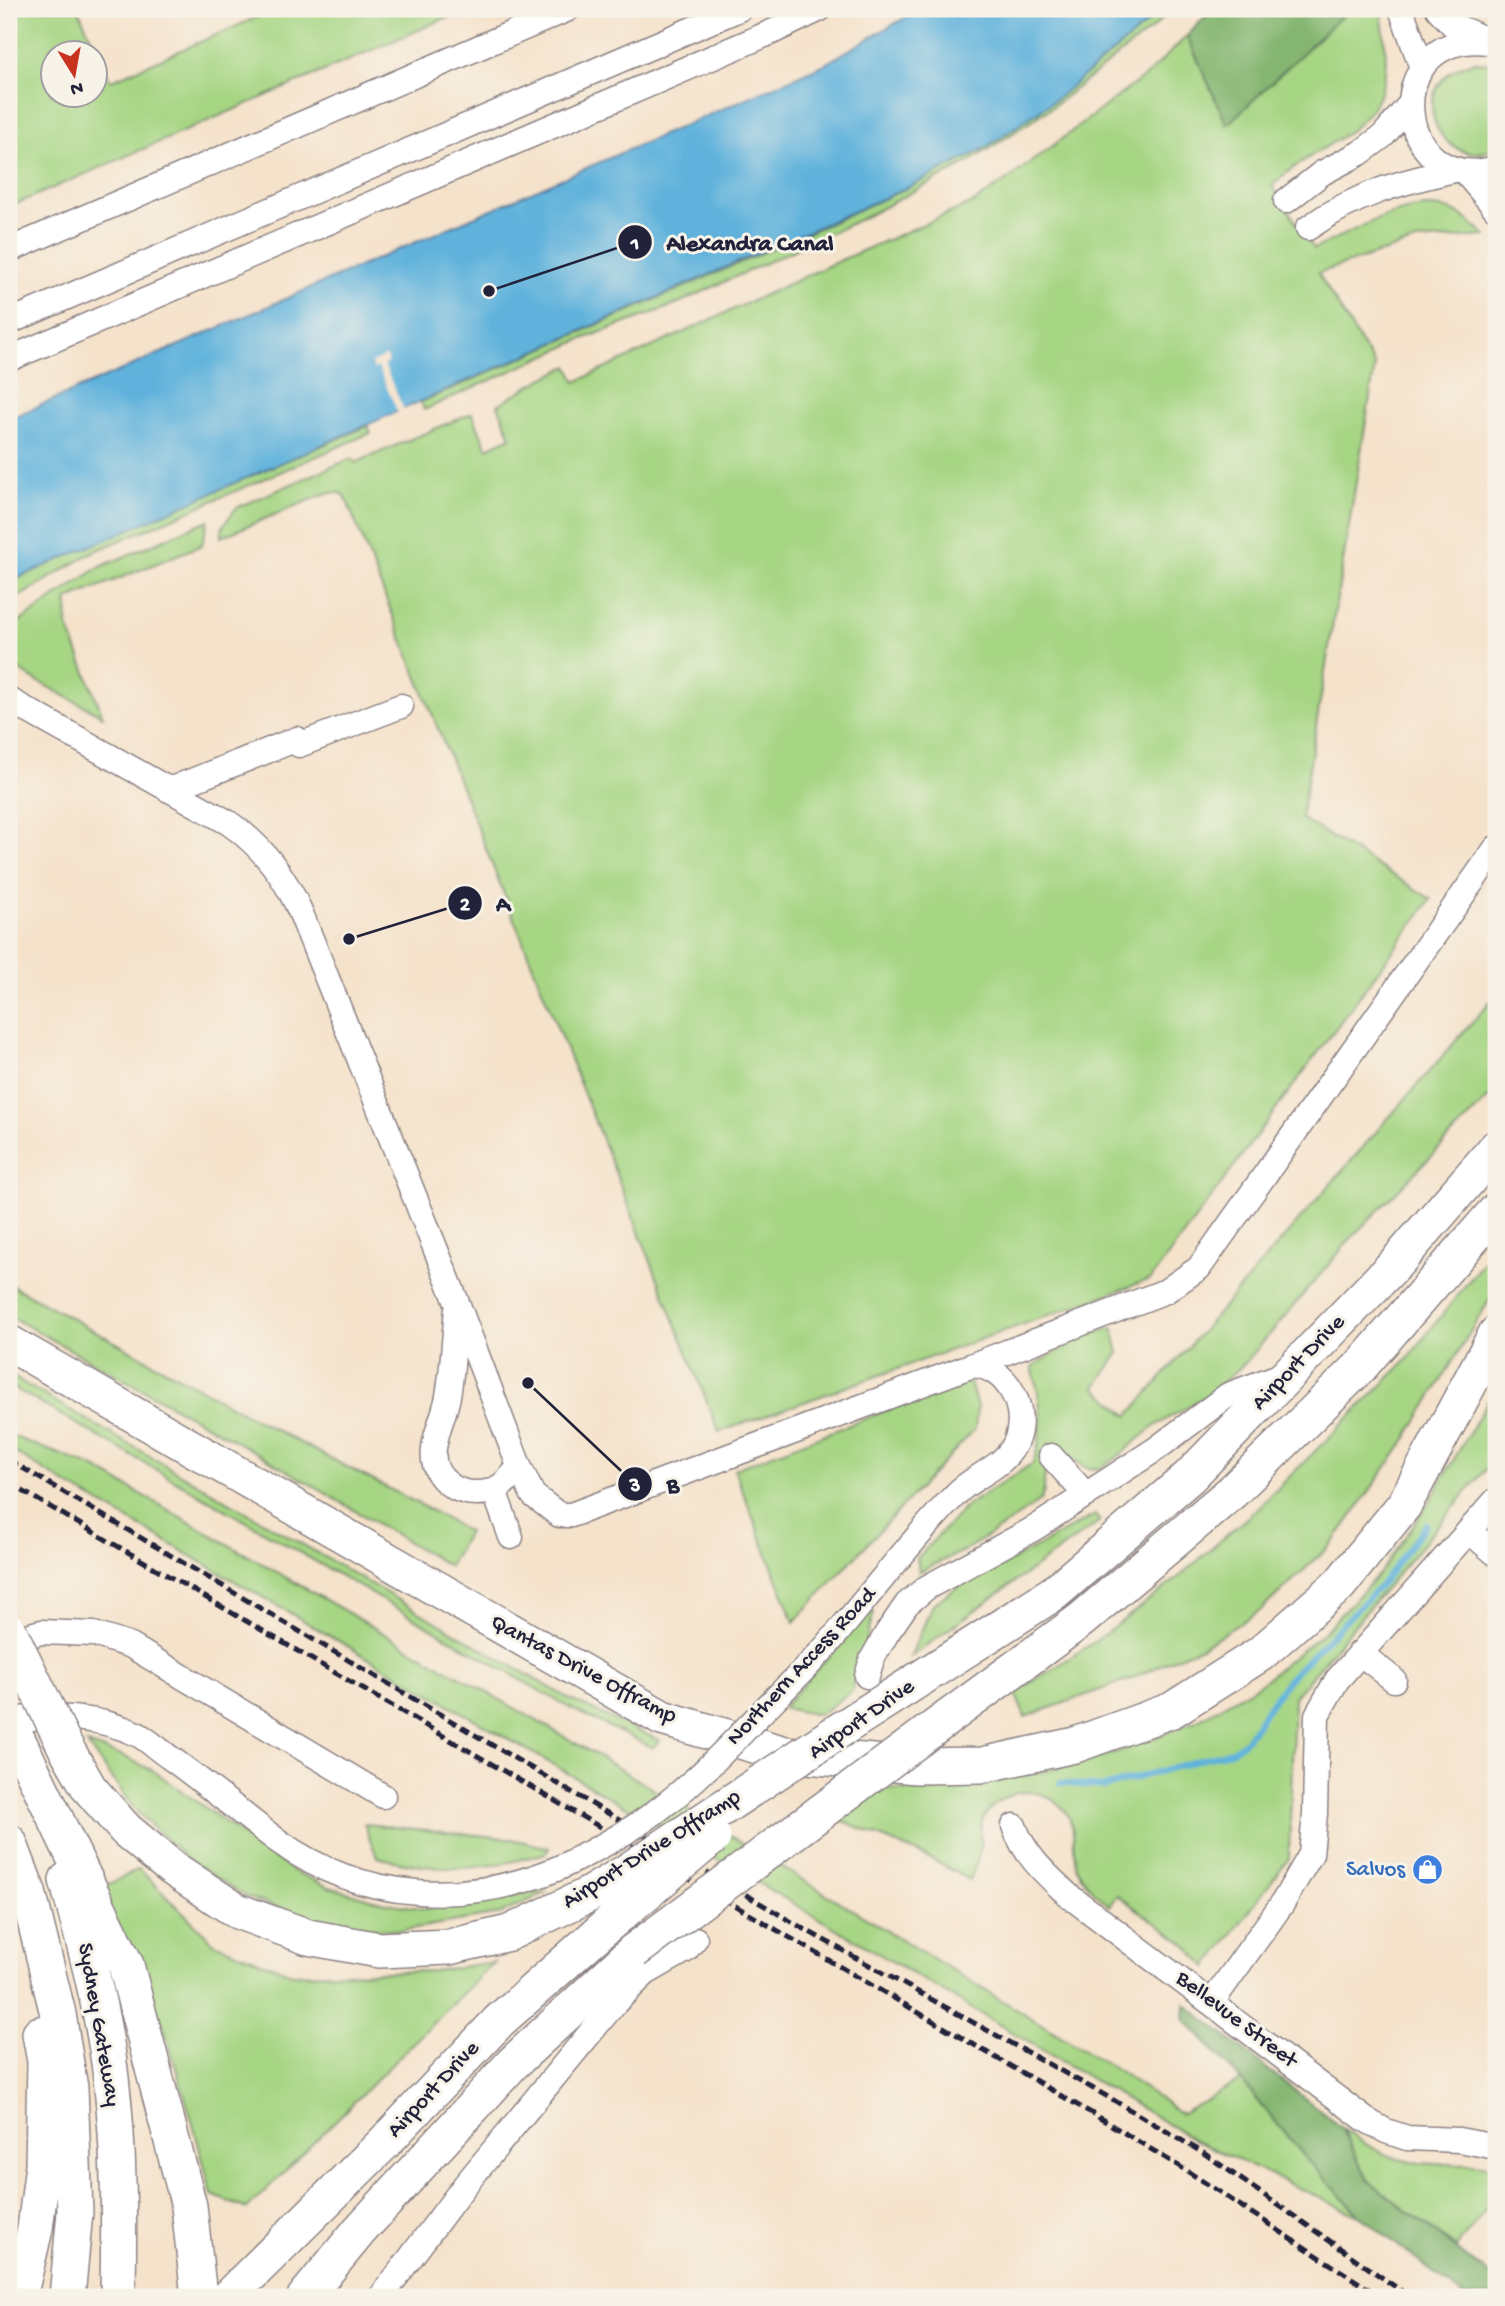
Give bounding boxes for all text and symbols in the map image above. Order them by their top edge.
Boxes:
north arrow [38,38,108,108]
text: N [68,75,85,100]
callout: Alexandra Canal [617,219,848,264]
text: Alexandra Canal [665,231,834,260]
text: 1 [630,233,639,258]
callout: A [447,880,524,925]
text: A [495,892,512,921]
text: 2 [460,894,471,919]
street label: Airport Drive [1247,1309,1352,1417]
callout: B [617,1462,693,1507]
text: B [666,1473,681,1502]
text: 3 [629,1475,641,1500]
street label: Northern Access Road [722,1581,883,1752]
street label: Qantas Drive Offramp [485,1609,681,1731]
street label: Airport Drive [804,1673,921,1766]
street label: Airport Drive Offramp [558,1784,746,1916]
shop icon: Salvos [1411,1853,1445,1887]
place label: Salvos [1346,1857,1406,1884]
street label: Sydney Gateway [70,1941,126,2109]
street label: Bellevue Street [1169,1965,1303,2075]
street label: Airport Drive [382,2035,487,2144]

